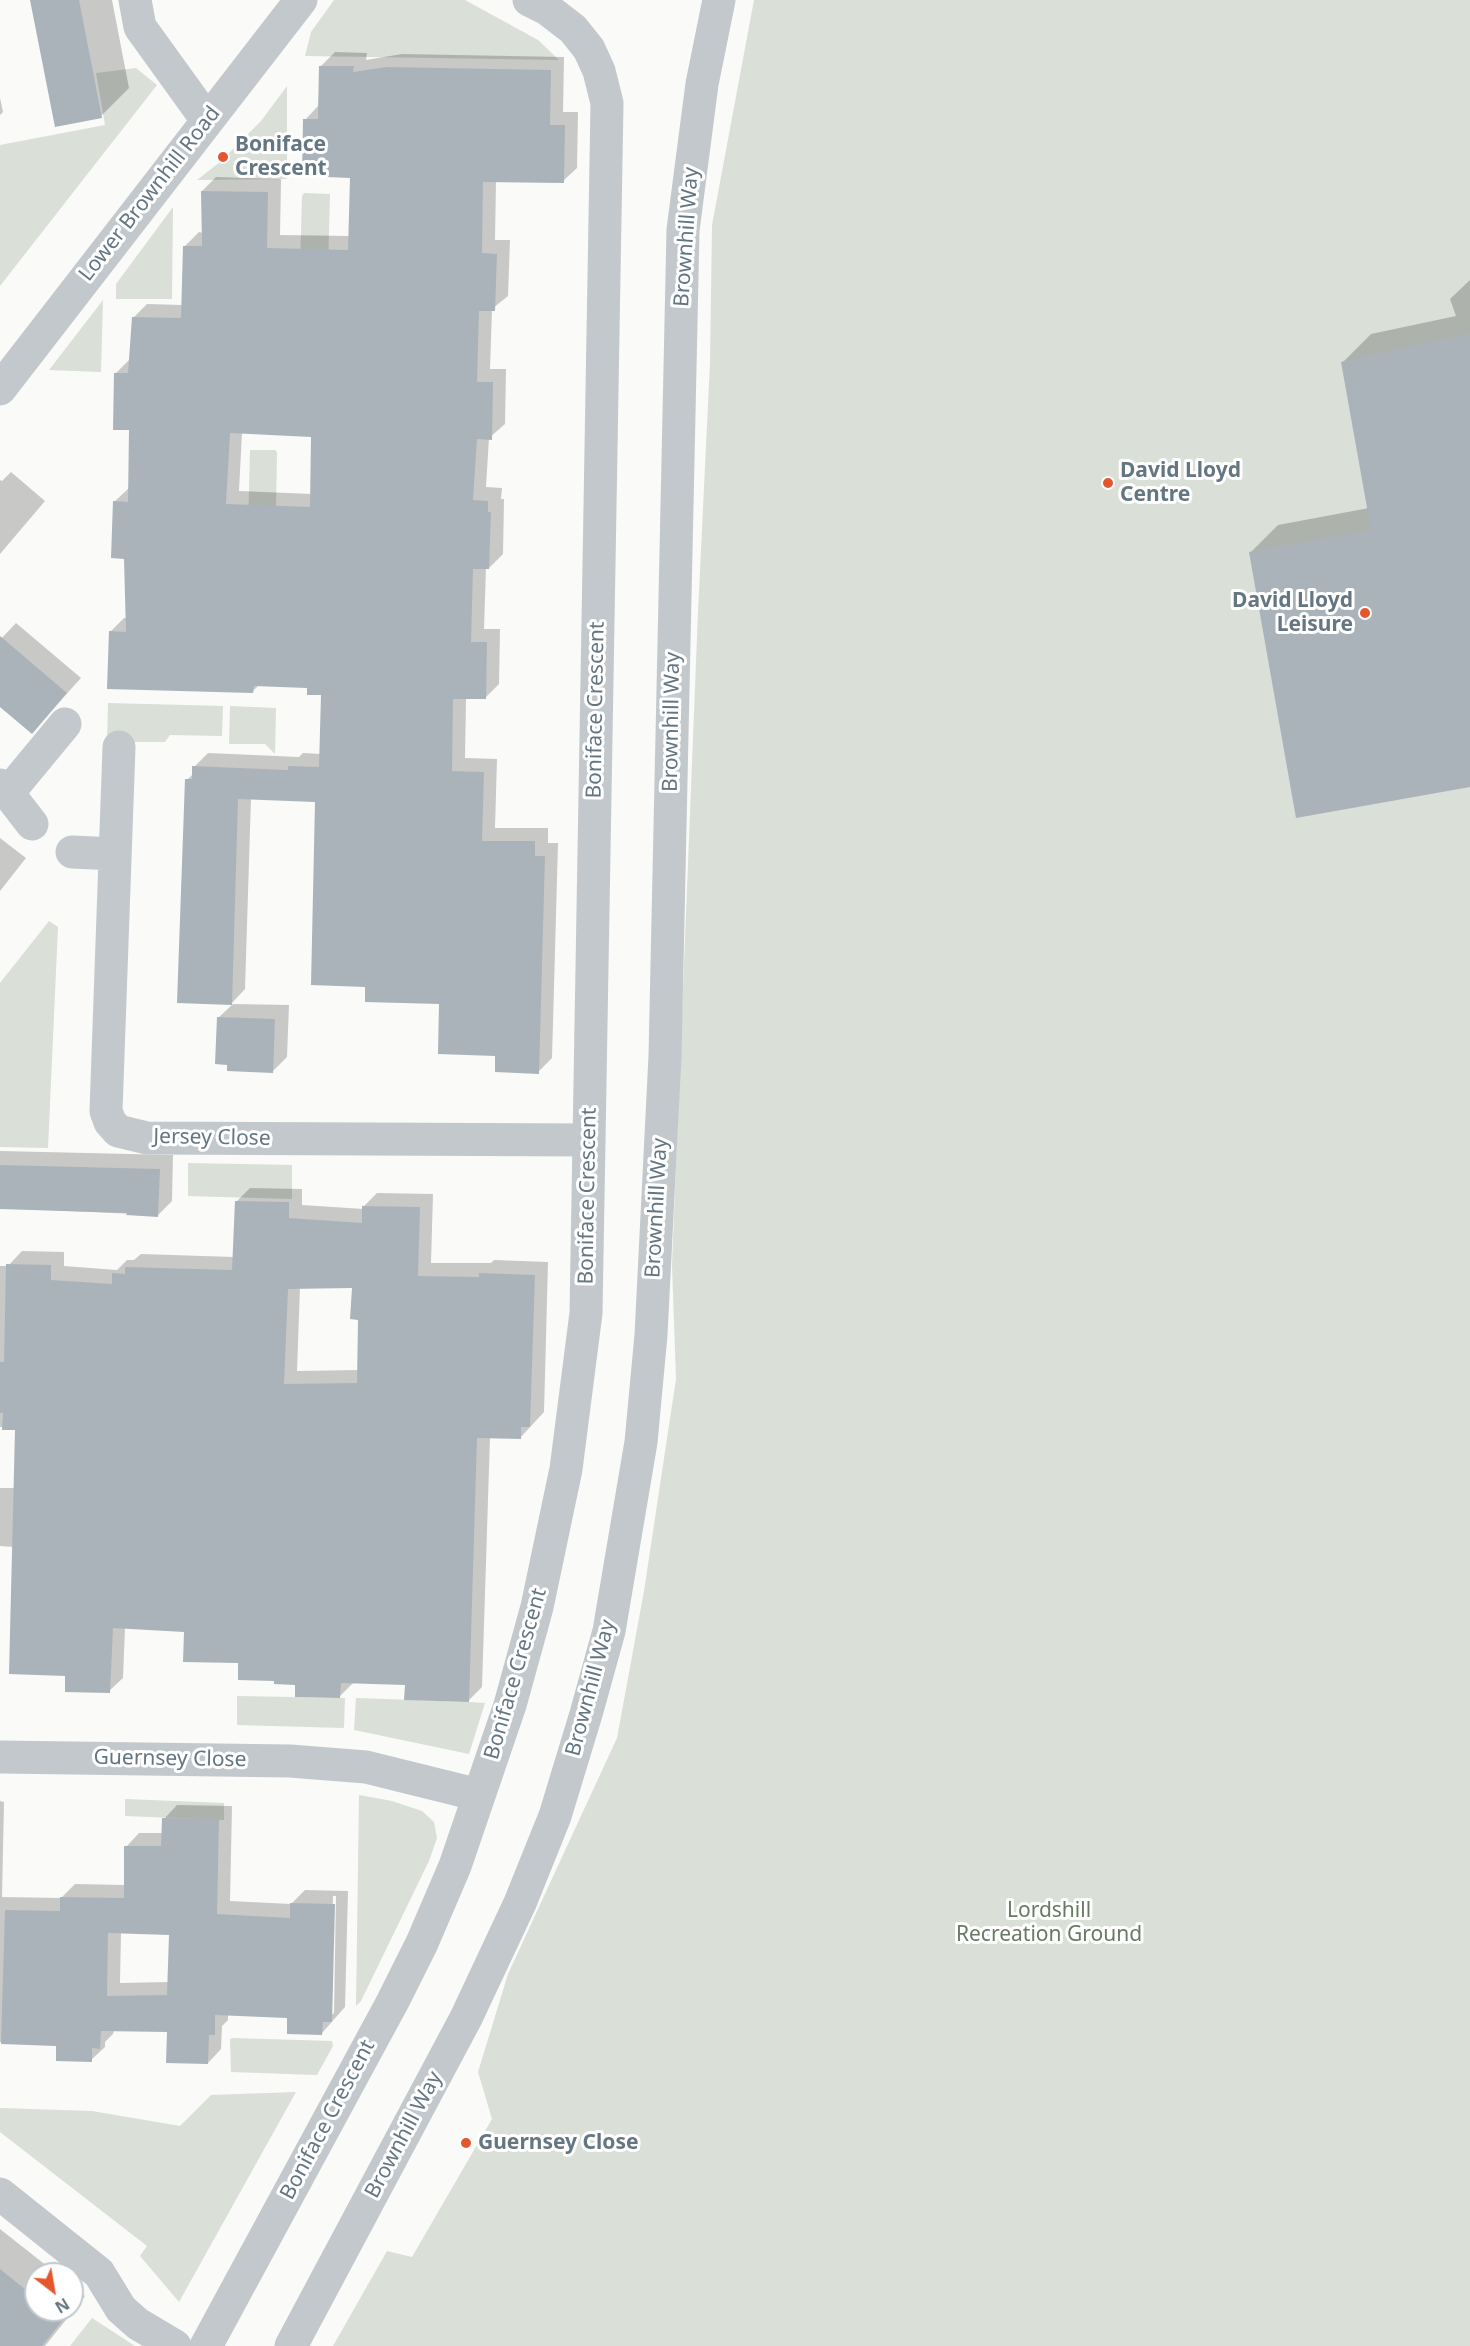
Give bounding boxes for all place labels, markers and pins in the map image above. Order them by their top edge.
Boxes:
place label: Boniface Crescent [235,132,327,182]
marker: Boniface Crescent [216,150,230,164]
place label: David Lloyd Centre [1120,458,1241,508]
marker: David Lloyd Centre [1101,476,1115,490]
place label: David Lloyd Leisure [1232,588,1353,638]
marker: David Lloyd Leisure [1358,606,1372,620]
place label: Guernsey Close [478,2130,638,2156]
marker: Guernsey Close [459,2136,473,2150]

